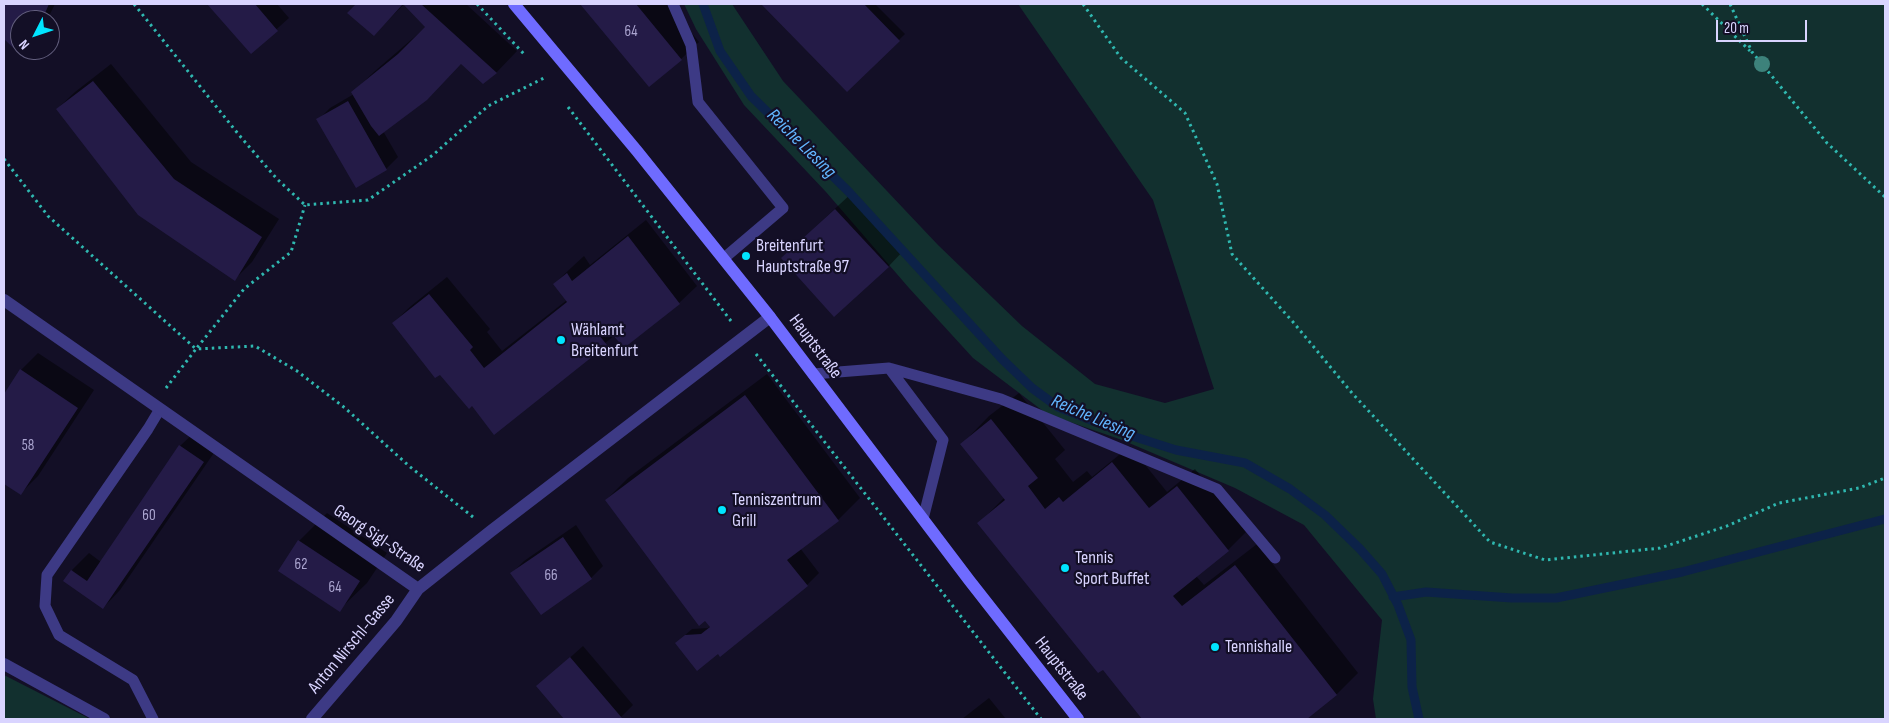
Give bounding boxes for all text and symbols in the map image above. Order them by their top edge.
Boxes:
north arrow [10,10,60,60]
scale bar [1719,10,1810,42]
text: 20 m [1724,19,1749,38]
house number: 64 [624,23,638,41]
text: N [15,36,33,53]
water label: Reiche Liesing [762,105,840,183]
place label: Breitenfurt Hauptstraße 97 [756,235,849,278]
marker: Breitenfurt Hauptstraße 97 [740,250,752,262]
street label: Hauptstraße [784,311,846,383]
place label: Wählamt Breitenfurt [571,319,638,362]
marker: Wählamt Breitenfurt [555,334,567,346]
water label: Reiche Liesing [1048,390,1138,446]
house number: 58 [22,437,34,455]
place label: Tenniszentrum Grill [732,489,821,532]
street label: Georg Sigl-Straße [329,500,429,578]
marker: Tenniszentrum Grill [716,504,728,516]
house number: 60 [142,507,156,525]
place label: Tennis Sport Buffet [1075,547,1150,590]
house number: 62 [295,556,307,574]
marker: Tennis Sport Buffet [1059,562,1071,574]
house number: 66 [544,567,558,585]
house number: 64 [328,579,342,597]
street label: Anton Nirschl-Gasse [304,590,400,698]
street label: Hauptstraße [1029,633,1093,705]
place label: Tennishalle [1225,636,1292,658]
marker: Tennishalle [1209,641,1221,653]

